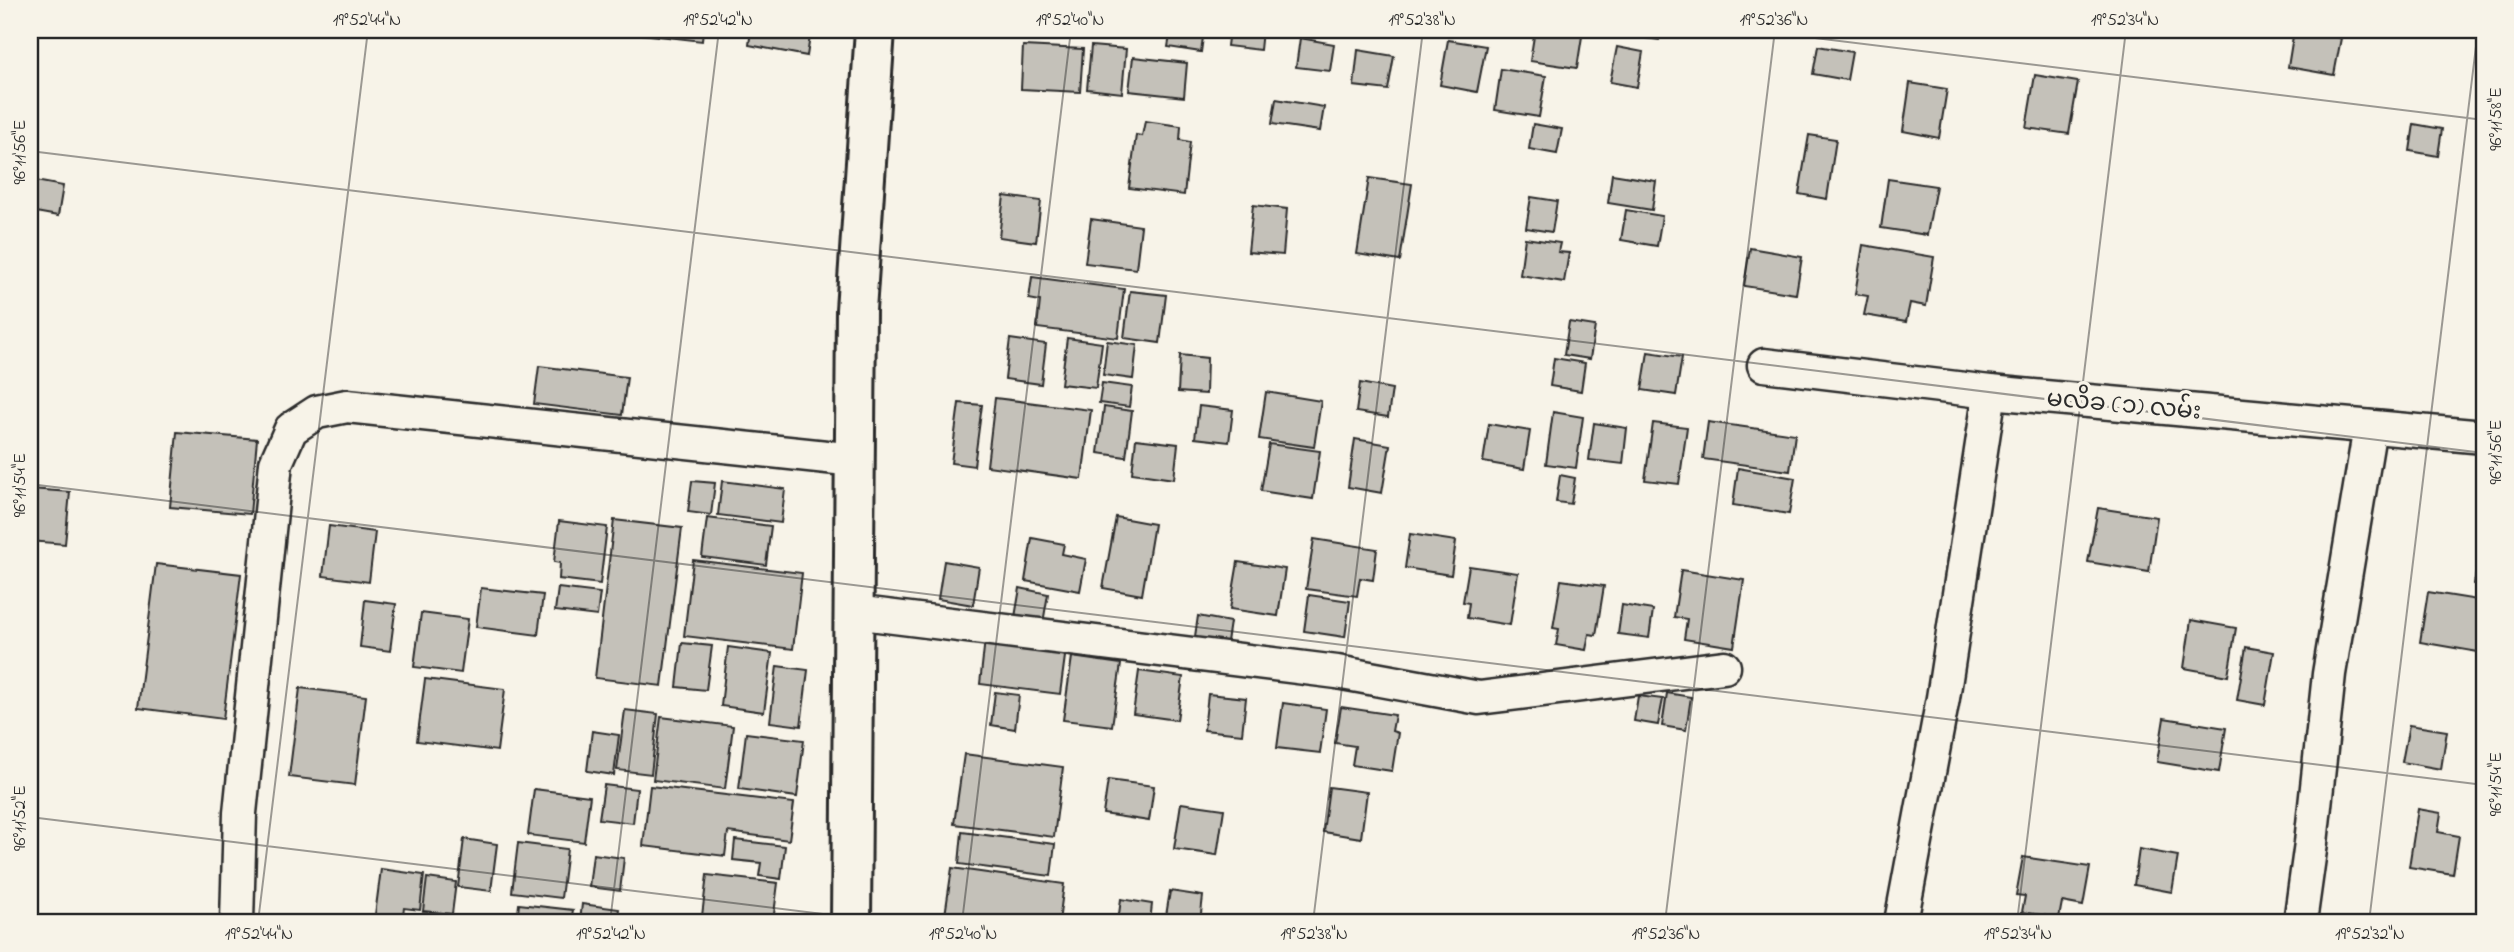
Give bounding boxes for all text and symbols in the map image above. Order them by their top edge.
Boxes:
text: 19°52'44"N [333,8,401,34]
text: 19°52'42"N [683,8,753,34]
text: 19°52'40"N [1036,8,1104,34]
text: 19°52'38"N [1388,8,1456,34]
text: 19°52'36"N [1740,8,1808,34]
text: 19°52'34"N [2091,8,2159,34]
text: 96°11'58"E [2484,87,2510,151]
text: 96°11'56"E [8,119,34,184]
street label: မလိခ (၁) လမ်း [2045,381,2203,431]
text: 96°11'56"E [2484,419,2510,484]
text: 96°11'54"E [8,453,34,517]
text: 96°11'54"E [2484,752,2510,816]
text: 96°11'52"E [8,785,34,851]
text: 19°52'44"N [225,922,293,948]
text: 19°52'42"N [576,922,646,948]
text: 19°52'40"N [929,922,997,948]
text: 19°52'38"N [1280,922,1348,948]
text: 19°52'36"N [1632,922,1700,948]
text: 19°52'34"N [1984,922,2052,948]
text: 19°52'32"N [2335,922,2405,948]

